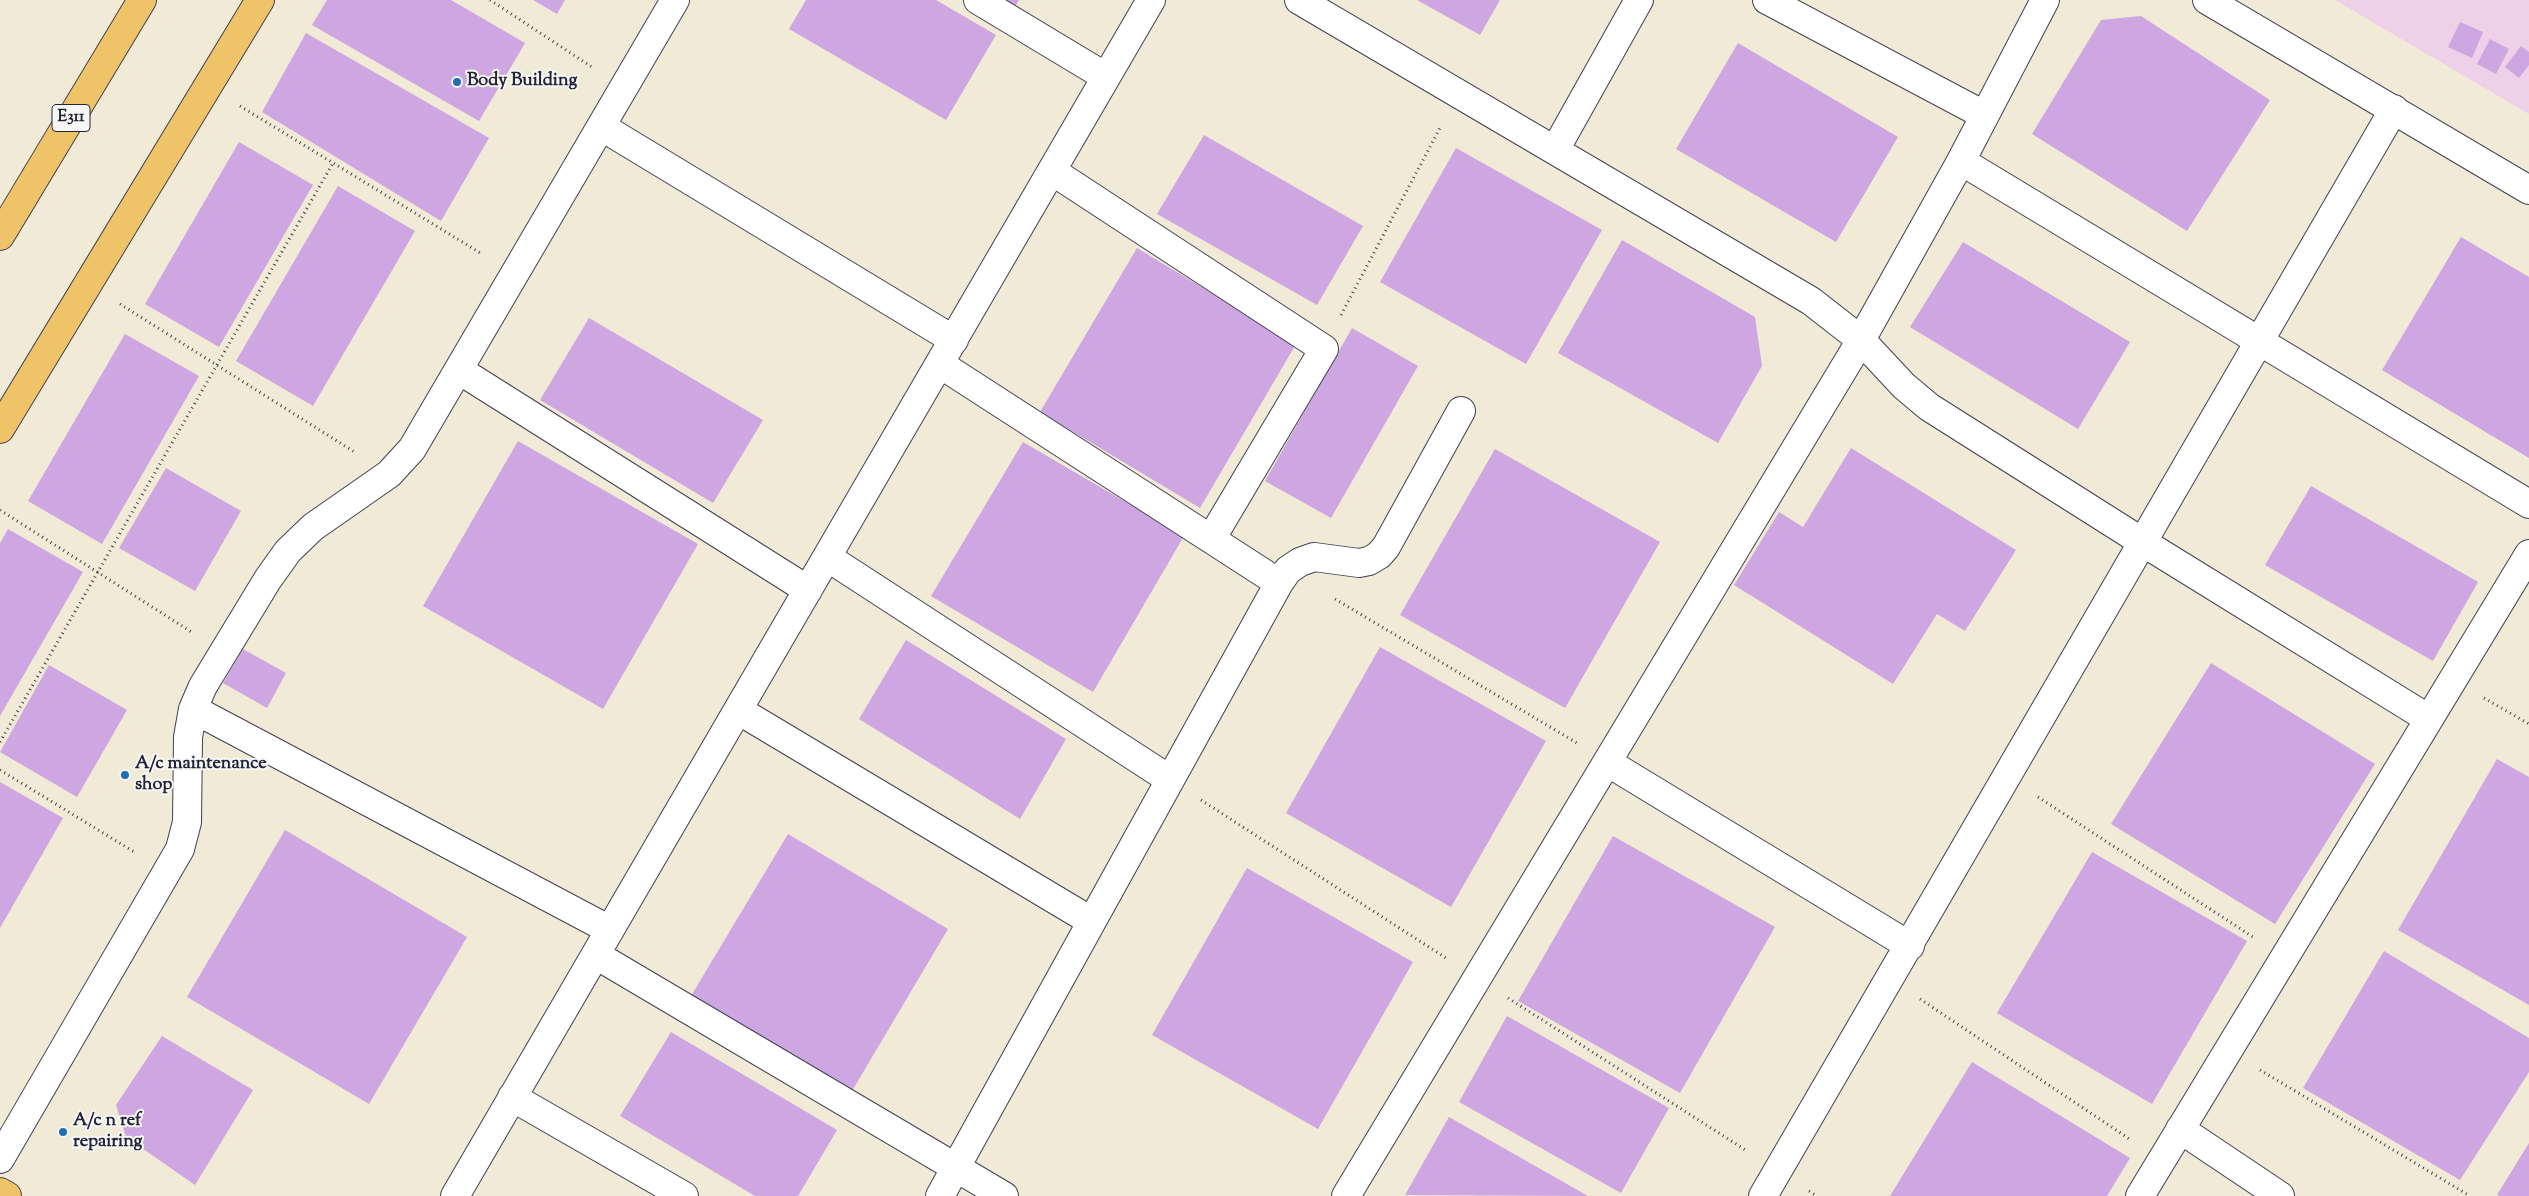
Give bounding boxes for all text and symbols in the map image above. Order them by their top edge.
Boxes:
place label: Body Building [467,71,577,93]
marker: Body Building [451,76,463,88]
road number: E311 [52,105,90,132]
place label: A/c maintenance shop [135,754,267,796]
marker: A/c maintenance shop [119,769,131,781]
place label: A/c n ref repairing [73,1111,142,1154]
marker: A/c n ref repairing [57,1126,69,1138]

